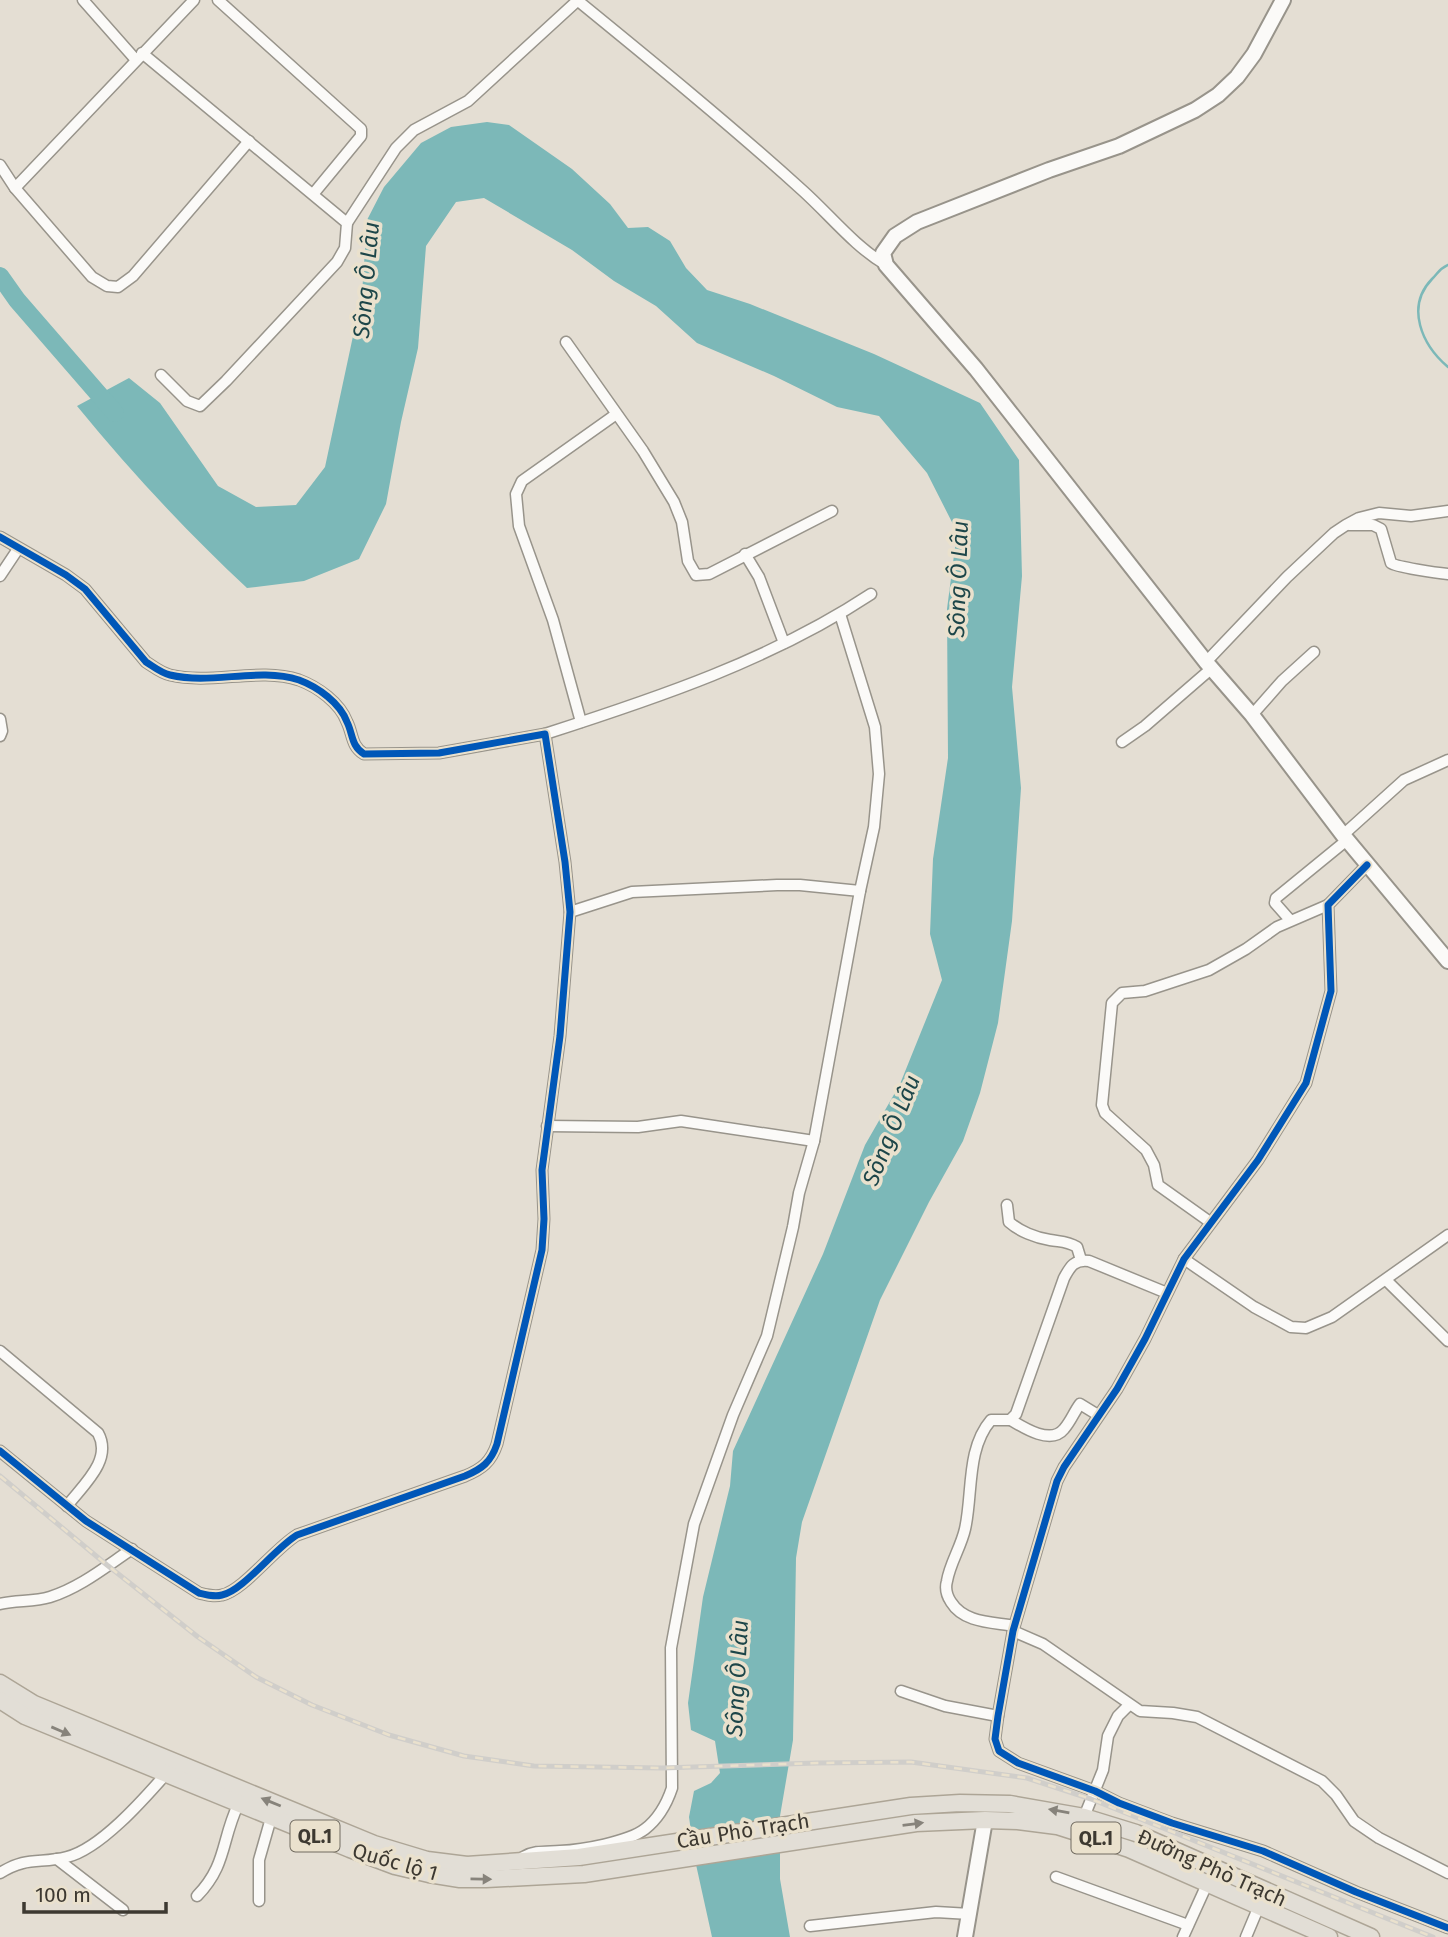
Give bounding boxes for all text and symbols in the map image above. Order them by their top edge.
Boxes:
water label: Sông Ô Lâu [346,220,385,341]
water label: Sông Ô Lâu [941,520,974,639]
water label: Sông Ô Lâu [855,1070,926,1190]
water label: Sông Ô Lâu [719,1619,754,1738]
one-way arrow [51,1725,72,1736]
one-way arrow [260,1797,281,1808]
one-way arrow [1047,1805,1069,1816]
street label: Cầu Phò Trạch [675,1808,811,1854]
one-way arrow [902,1818,924,1829]
road number: QL.1 [290,1820,340,1852]
road number: QL.1 [1072,1822,1120,1854]
street label: Đường Phò Trạch [1133,1823,1291,1913]
street label: Quốc lộ 1 [349,1837,441,1887]
scale bar [24,1870,166,1914]
one-way arrow [470,1873,492,1885]
text: 100 m [35,1882,91,1908]

